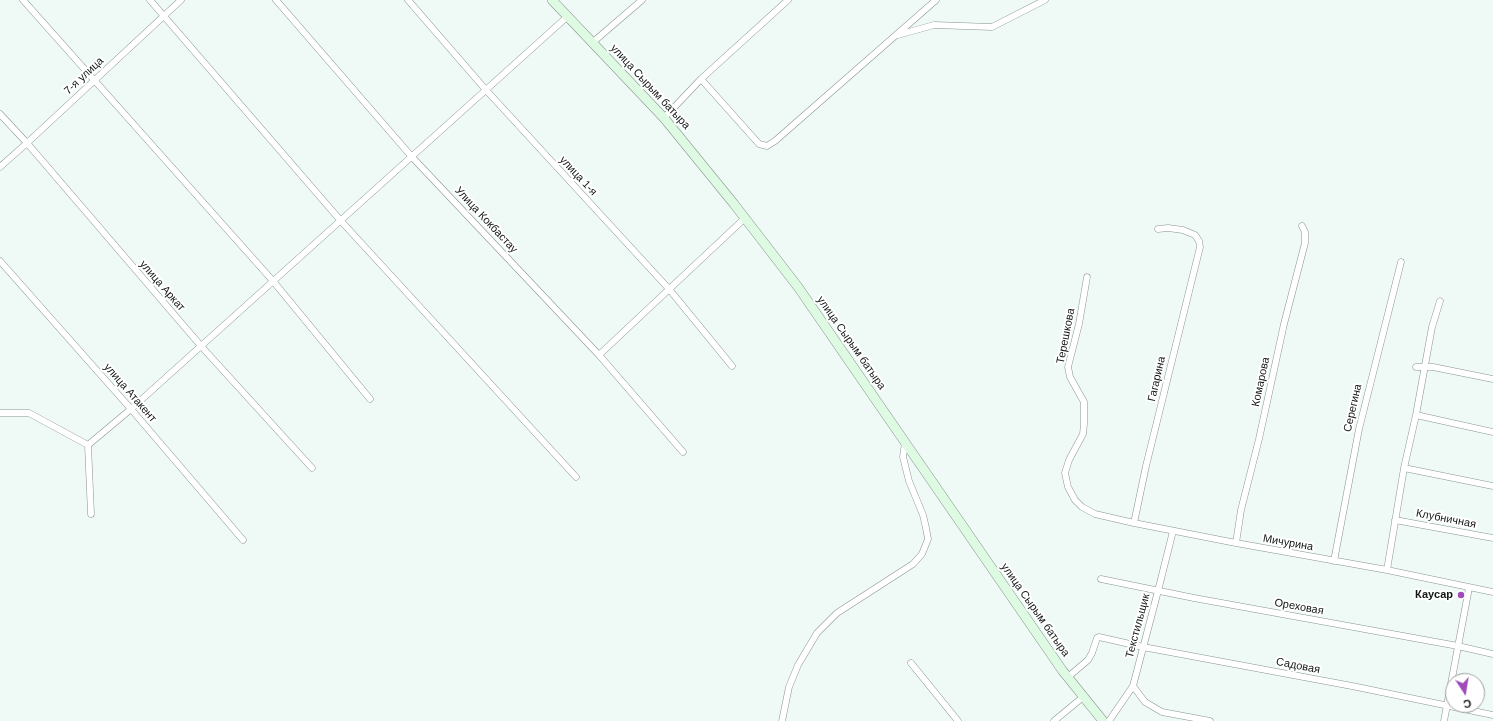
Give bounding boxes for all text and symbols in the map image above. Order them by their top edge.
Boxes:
street label: улица Сырым батыра [607,42,693,132]
street label: 7-я улица [62,54,106,98]
street label: улица 1-я [556,154,600,198]
street label: Улица Кокбастау [452,184,520,256]
street label: улица Аркат [136,258,188,314]
street label: улица Сырым батыра [814,294,888,392]
street label: Терешкова [1054,307,1078,365]
street label: Гагарина [1145,355,1169,403]
street label: Комарова [1249,356,1273,408]
street label: улица Атакент [101,361,159,425]
street label: Серегина [1341,383,1365,433]
street label: Клубничная [1415,507,1477,531]
street label: Мичурина [1262,532,1314,554]
street label: улица Сырым батыра [998,561,1072,659]
place label: Каусар [1415,588,1453,602]
marker: Каусар [1456,590,1466,600]
street label: Текстильщик [1123,592,1153,660]
street label: Ореховая [1273,596,1325,618]
street label: Садовая [1275,655,1321,677]
north arrow [1445,673,1485,713]
text: С [1462,697,1472,710]

